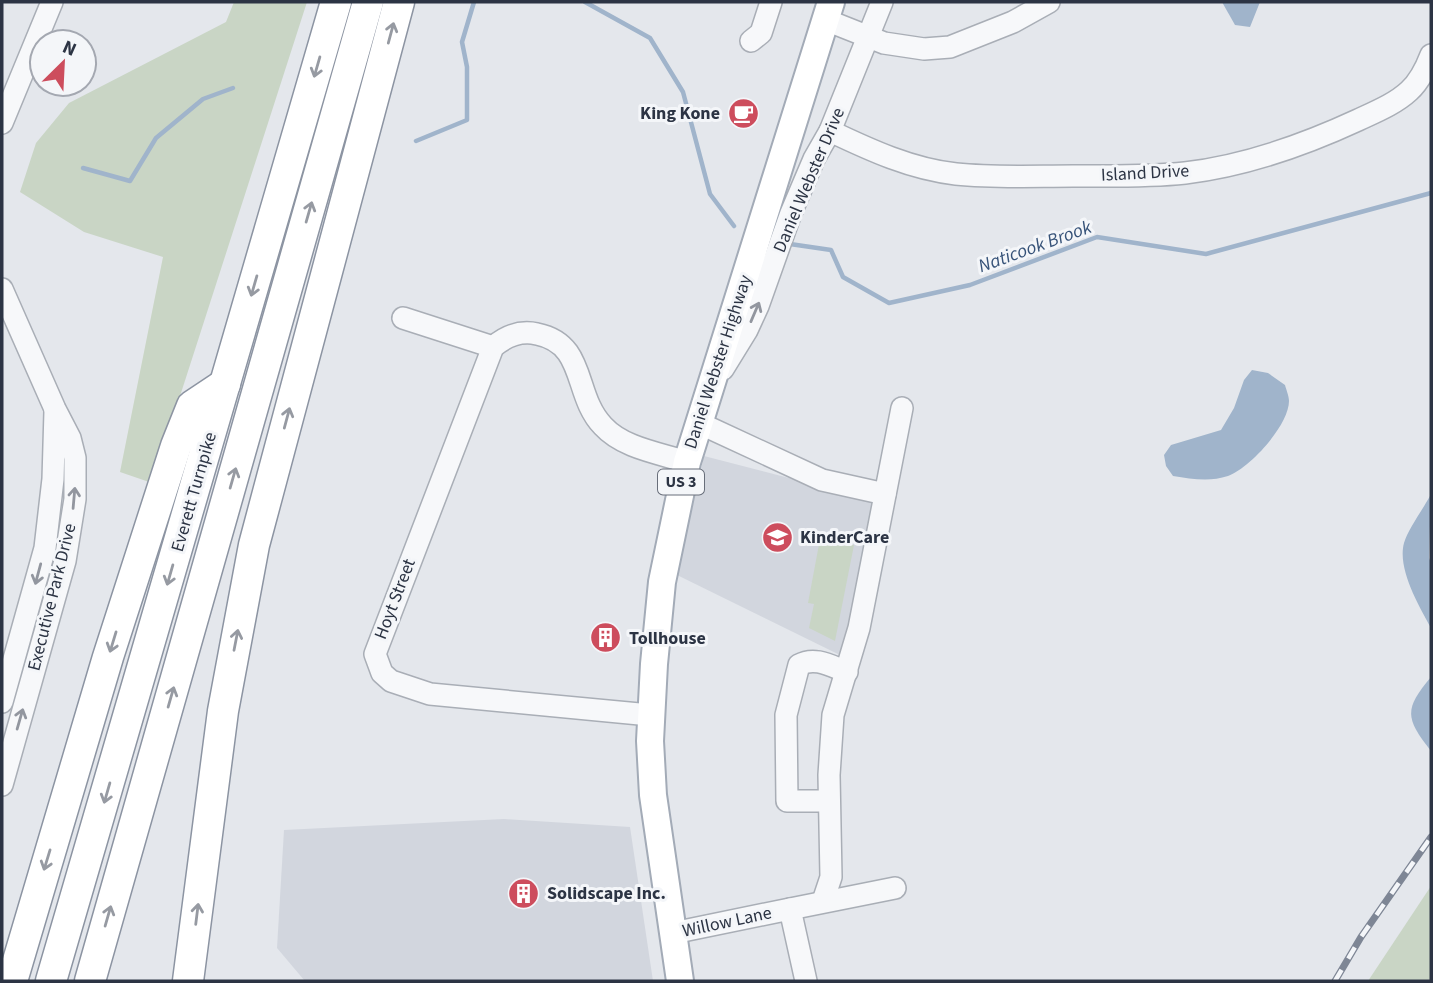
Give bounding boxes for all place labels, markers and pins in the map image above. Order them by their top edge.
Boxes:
cafe icon: King Kone [726,96,760,130]
place label: King Kone [640,101,720,126]
school or university icon: KinderCare [760,520,794,554]
place label: KinderCare [800,525,889,550]
building icon: Tollhouse [589,621,623,655]
place label: Tollhouse [629,626,706,651]
building icon: Solidscape Inc. [507,876,541,910]
place label: Solidscape Inc. [547,881,666,906]

